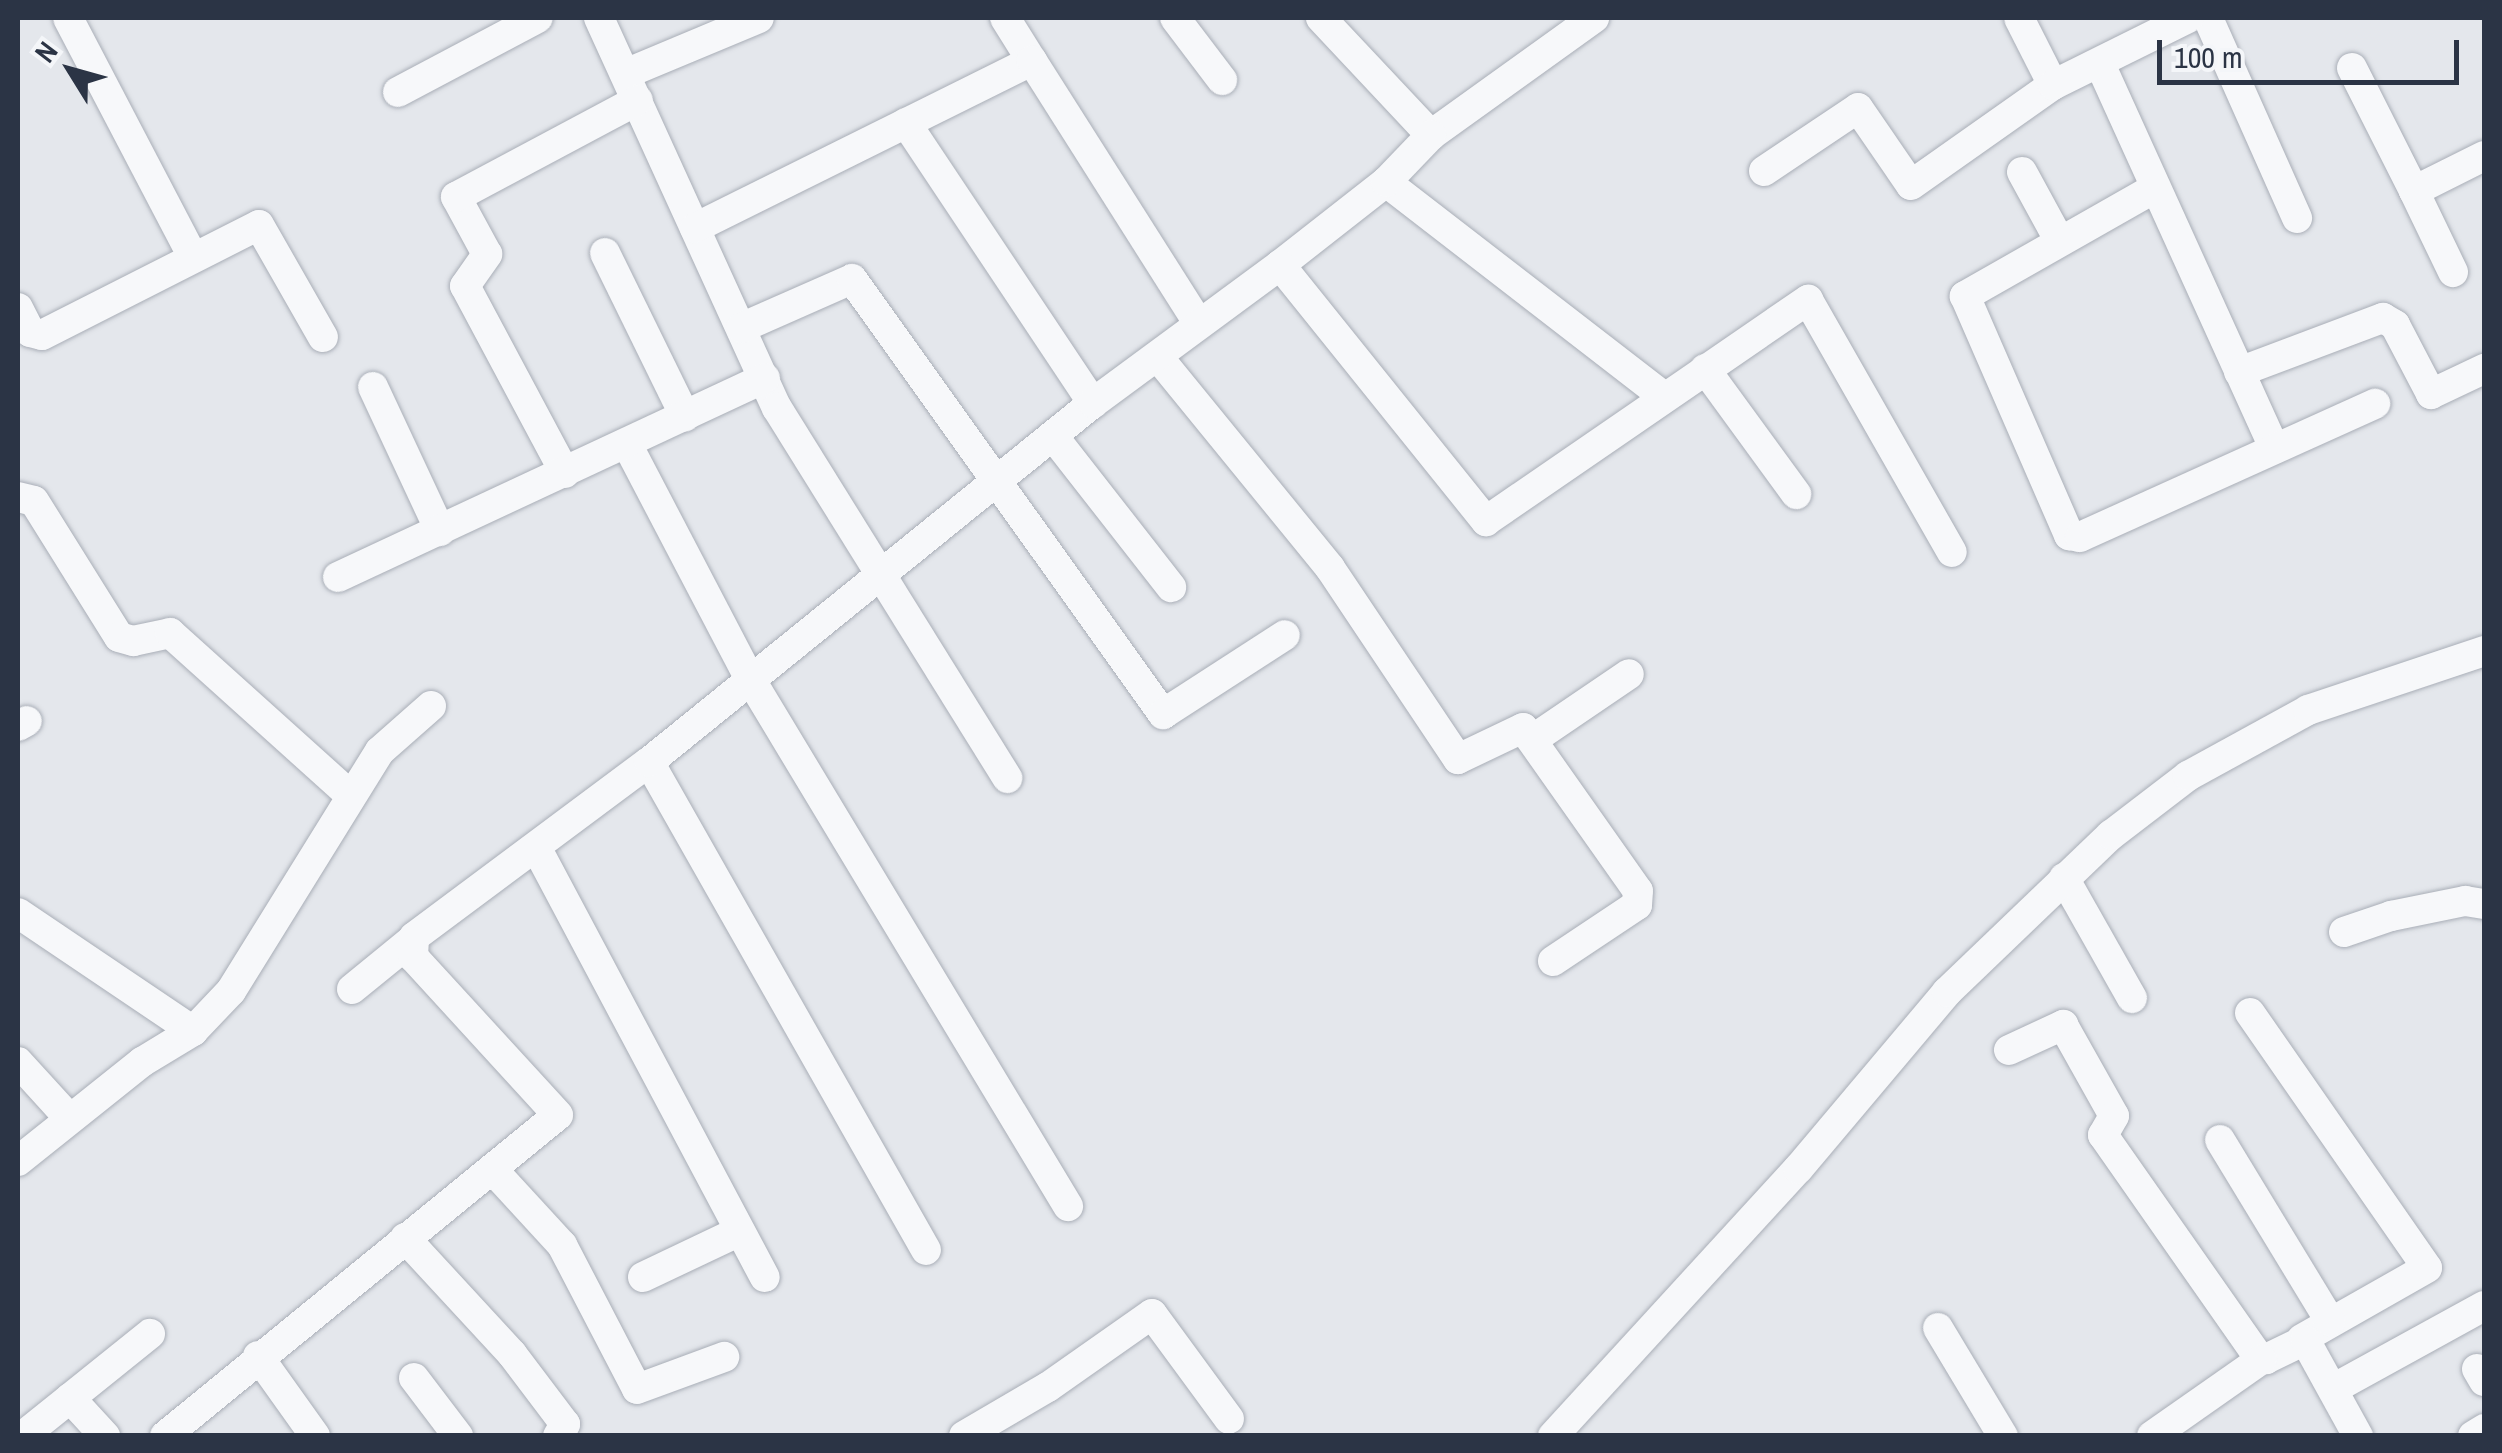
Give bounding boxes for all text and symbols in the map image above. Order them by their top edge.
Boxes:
north arrow [20,20,120,120]
scale bar [2162,20,2464,82]
text: N [26,34,66,70]
text: 100 m [2174,37,2242,77]

